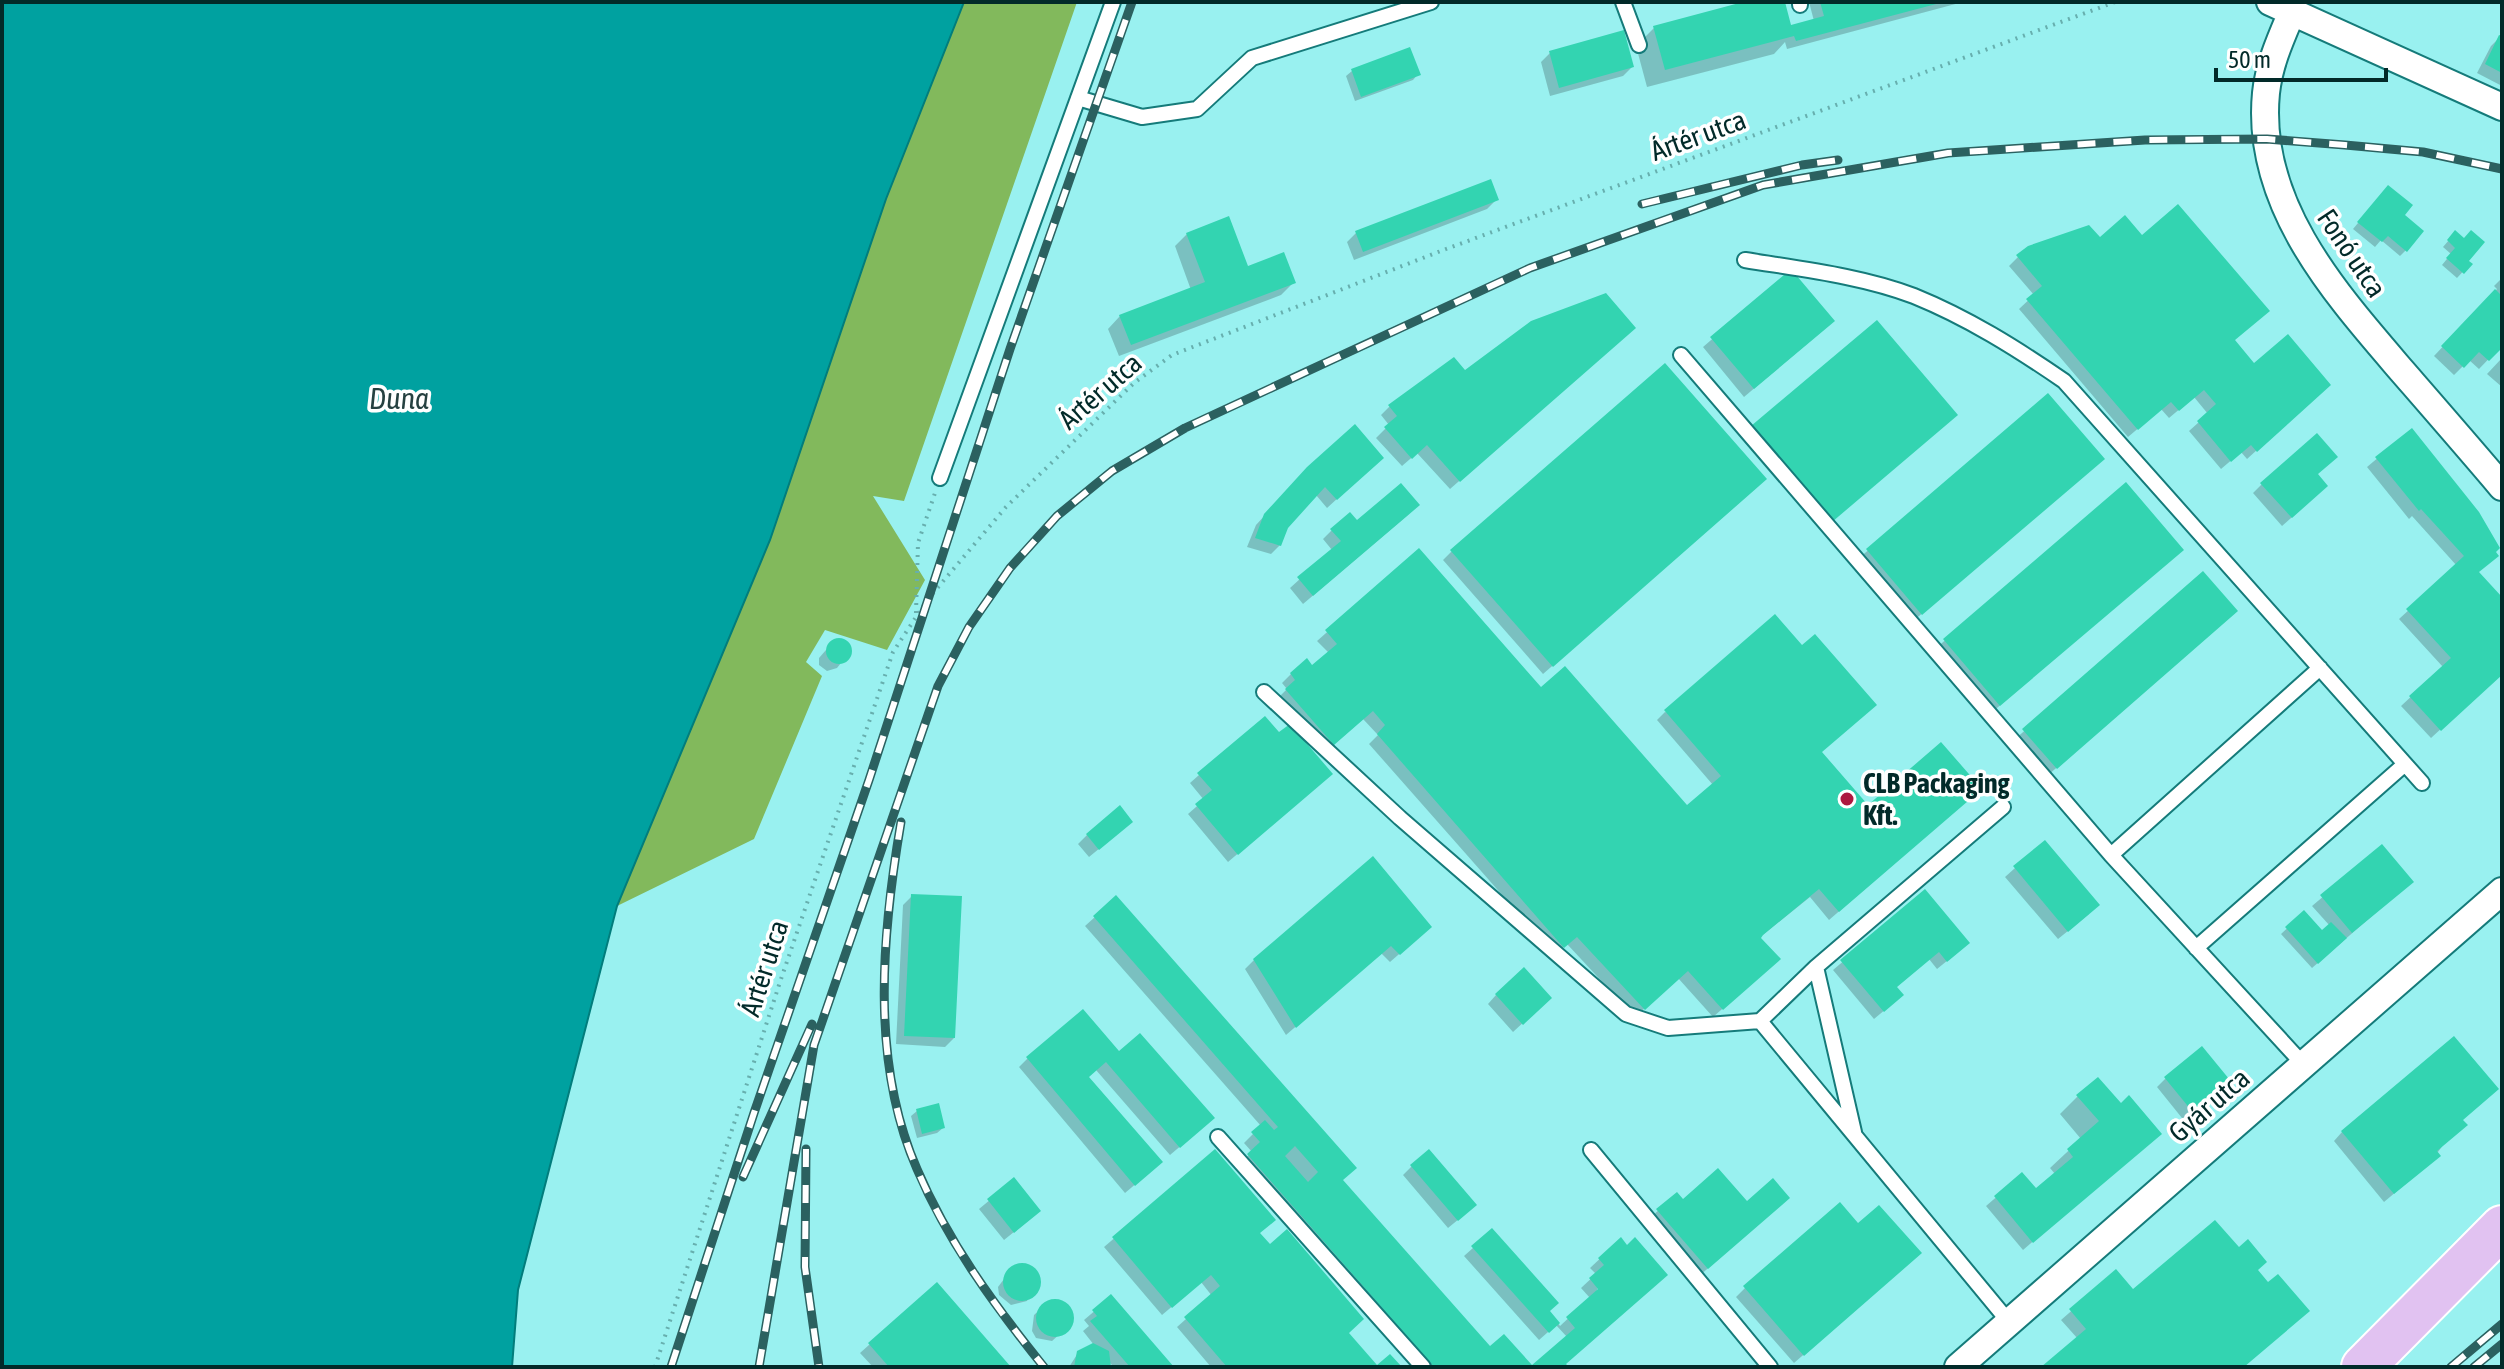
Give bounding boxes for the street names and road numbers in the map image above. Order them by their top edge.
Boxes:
street label: Ártér utca [1646,103,1750,167]
street label: Fonó utca [2311,203,2393,303]
street label: Ártér utca [1052,346,1148,436]
street label: Ártér utca [733,916,795,1020]
street label: Gyár utca [2162,1061,2256,1149]

